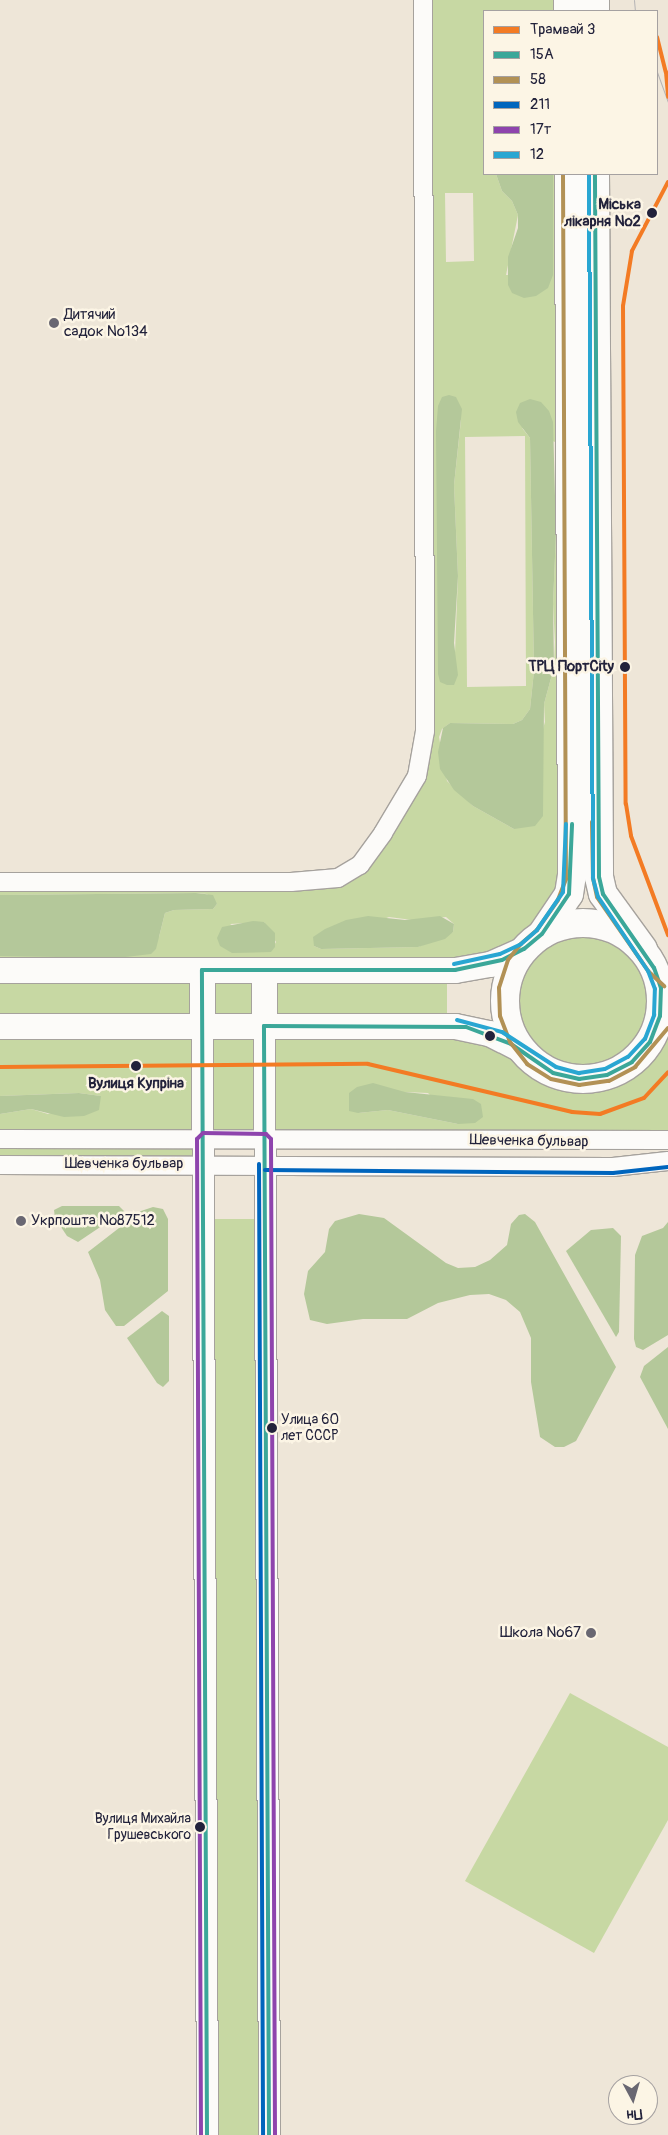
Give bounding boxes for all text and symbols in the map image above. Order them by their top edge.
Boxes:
legend [483,10,658,175]
text: Трамвай 3 [530,20,595,39]
text: 15А [530,45,554,64]
text: 58 [530,70,546,89]
text: 211 [530,95,550,114]
text: 17т [530,120,551,139]
text: 12 [530,145,544,164]
place label: Міська лікарня №2 [564,195,641,230]
marker: Міська лікарня №2 [645,206,659,220]
place label: Дитячий садок №134 [64,305,148,340]
marker: Дитячий садок №134 [48,317,60,329]
place label: ТРЦ ПортCity [528,658,614,676]
marker: ТРЦ ПортCity [618,660,632,674]
unlabelled marker [485,1031,495,1041]
marker: Вулиця Купріна [129,1059,143,1073]
place label: Вулиця Купріна [88,1075,184,1093]
street label: Шевченка бульвар [469,1131,589,1151]
street label: Шевченка бульвар [65,1155,183,1173]
place label: Укрпошта №87512 [31,1212,155,1230]
marker: Укрпошта №87512 [15,1215,27,1227]
place label: Улица 60 лет СССР [281,1412,339,1444]
marker: Улица 60 лет СССР [267,1423,277,1433]
place label: Школа №67 [500,1624,581,1642]
marker: Школа №67 [585,1627,597,1639]
place label: Вулиця Михайла Грушевського [95,1811,191,1844]
marker: Вулиця Михайла Грушевського [195,1822,205,1832]
north arrow [608,2075,658,2125]
text: Пн [626,2105,643,2124]

